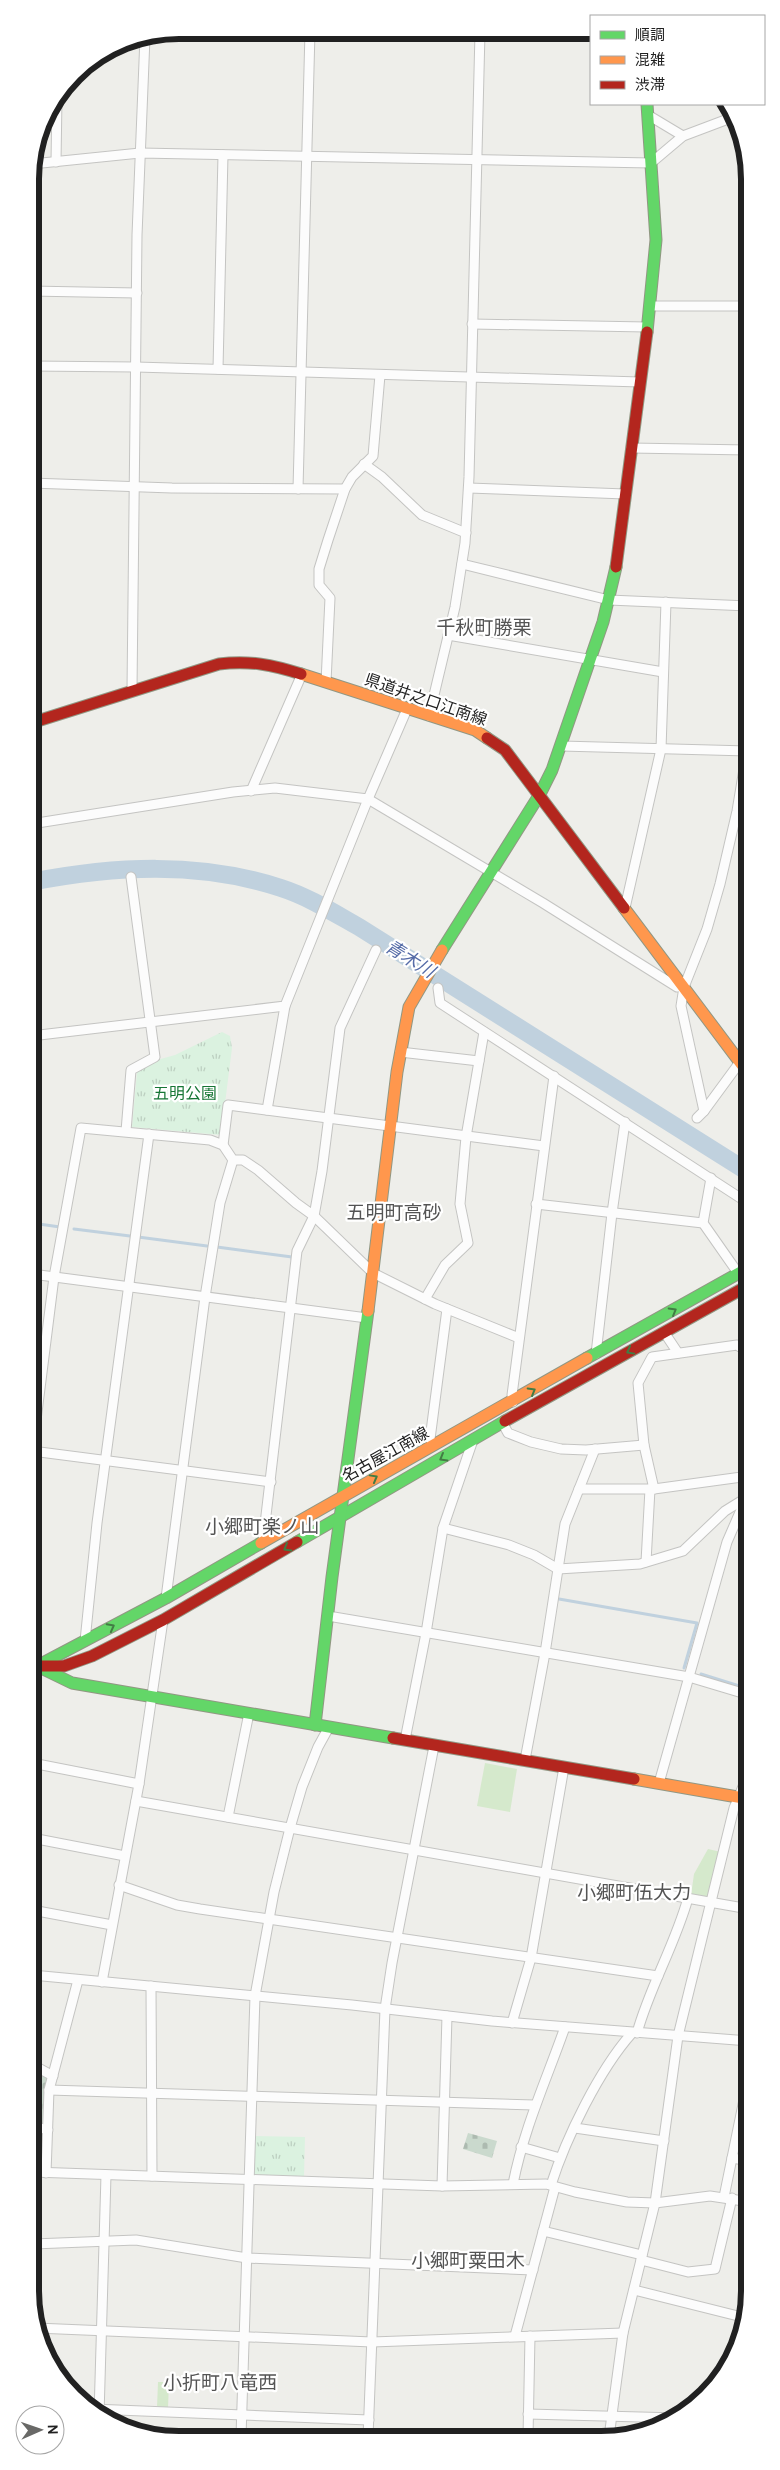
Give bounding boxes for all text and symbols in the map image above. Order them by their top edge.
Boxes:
legend [590,15,765,105]
text: 順調 [635,26,665,44]
text: 混雑 [635,51,665,69]
text: 渋滞 [635,76,665,94]
district label: 千秋町勝栗 [436,616,532,639]
street label: 県道井之口江南線 [362,670,489,729]
water label: 青木川 [381,935,440,984]
park label: 五明公園 [153,1084,217,1103]
district label: 五明町高砂 [346,1201,442,1224]
one-way arrow [667,1307,676,1317]
one-way arrow [626,1345,635,1355]
one-way arrow [526,1387,535,1397]
street label: 名古屋江南線 [339,1423,432,1486]
one-way arrow [439,1451,448,1461]
one-way arrow [369,1474,378,1484]
district label: 小郷町楽ノ山 [205,1515,319,1538]
one-way arrow [283,1541,292,1551]
one-way arrow [106,1624,115,1634]
district label: 小郷町伍大力 [577,1881,691,1904]
district label: 小郷町粟田木 [411,2249,525,2272]
district label: 小折町八竜西 [163,2371,277,2394]
north arrow [15,2405,65,2455]
text: N [44,2424,62,2435]

